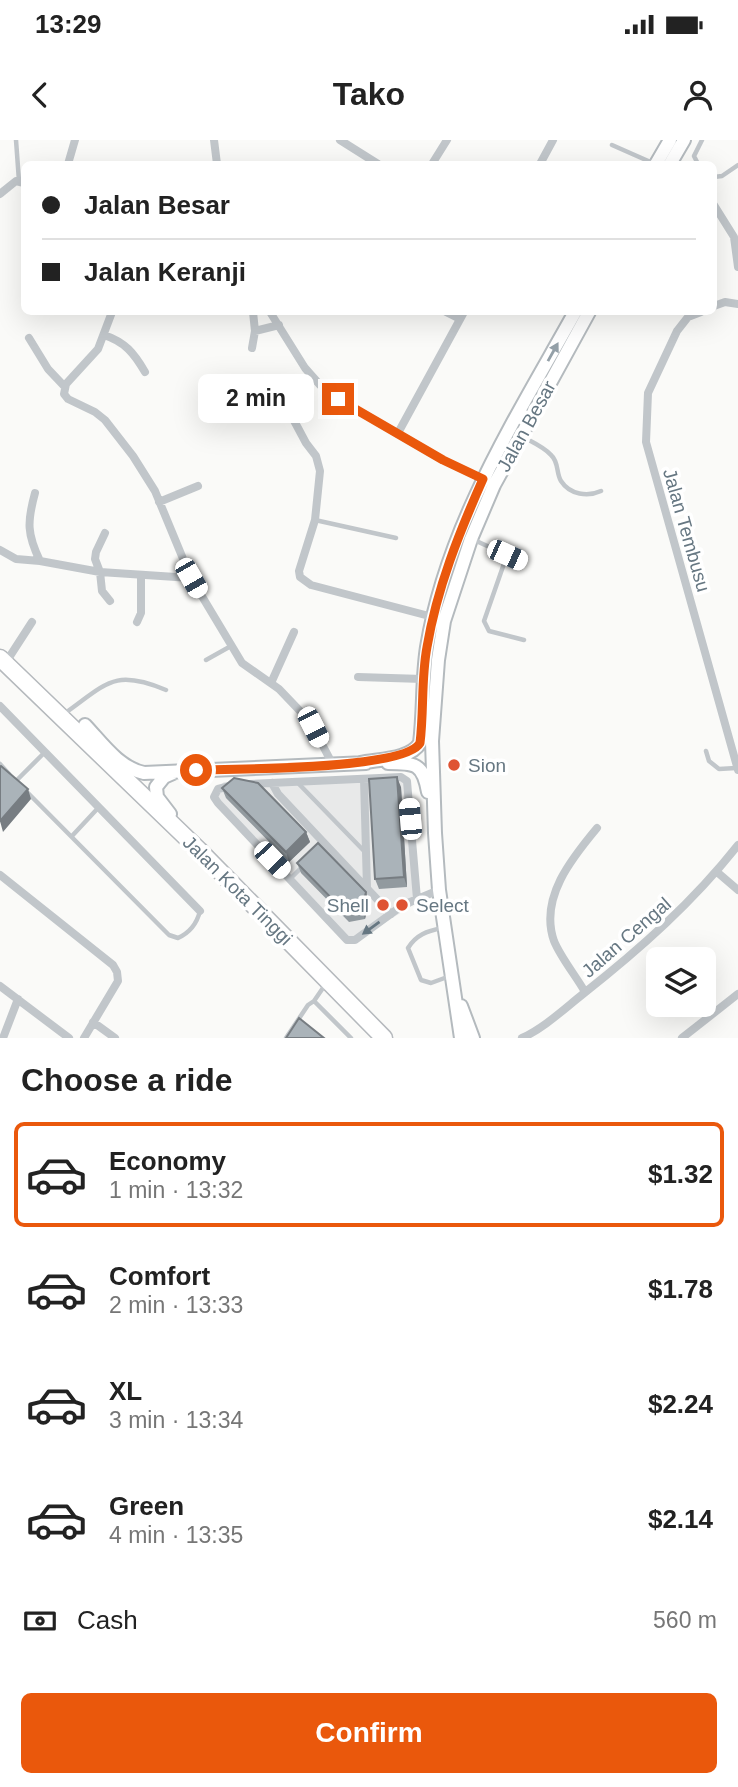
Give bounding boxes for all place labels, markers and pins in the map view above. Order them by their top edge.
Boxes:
place label: Sion [468,755,506,776]
marker: Sion [446,757,462,773]
place label: Shell [327,895,369,916]
place label: Select [416,895,470,916]
marker: Shell [375,897,391,913]
marker: Select [394,897,410,913]

